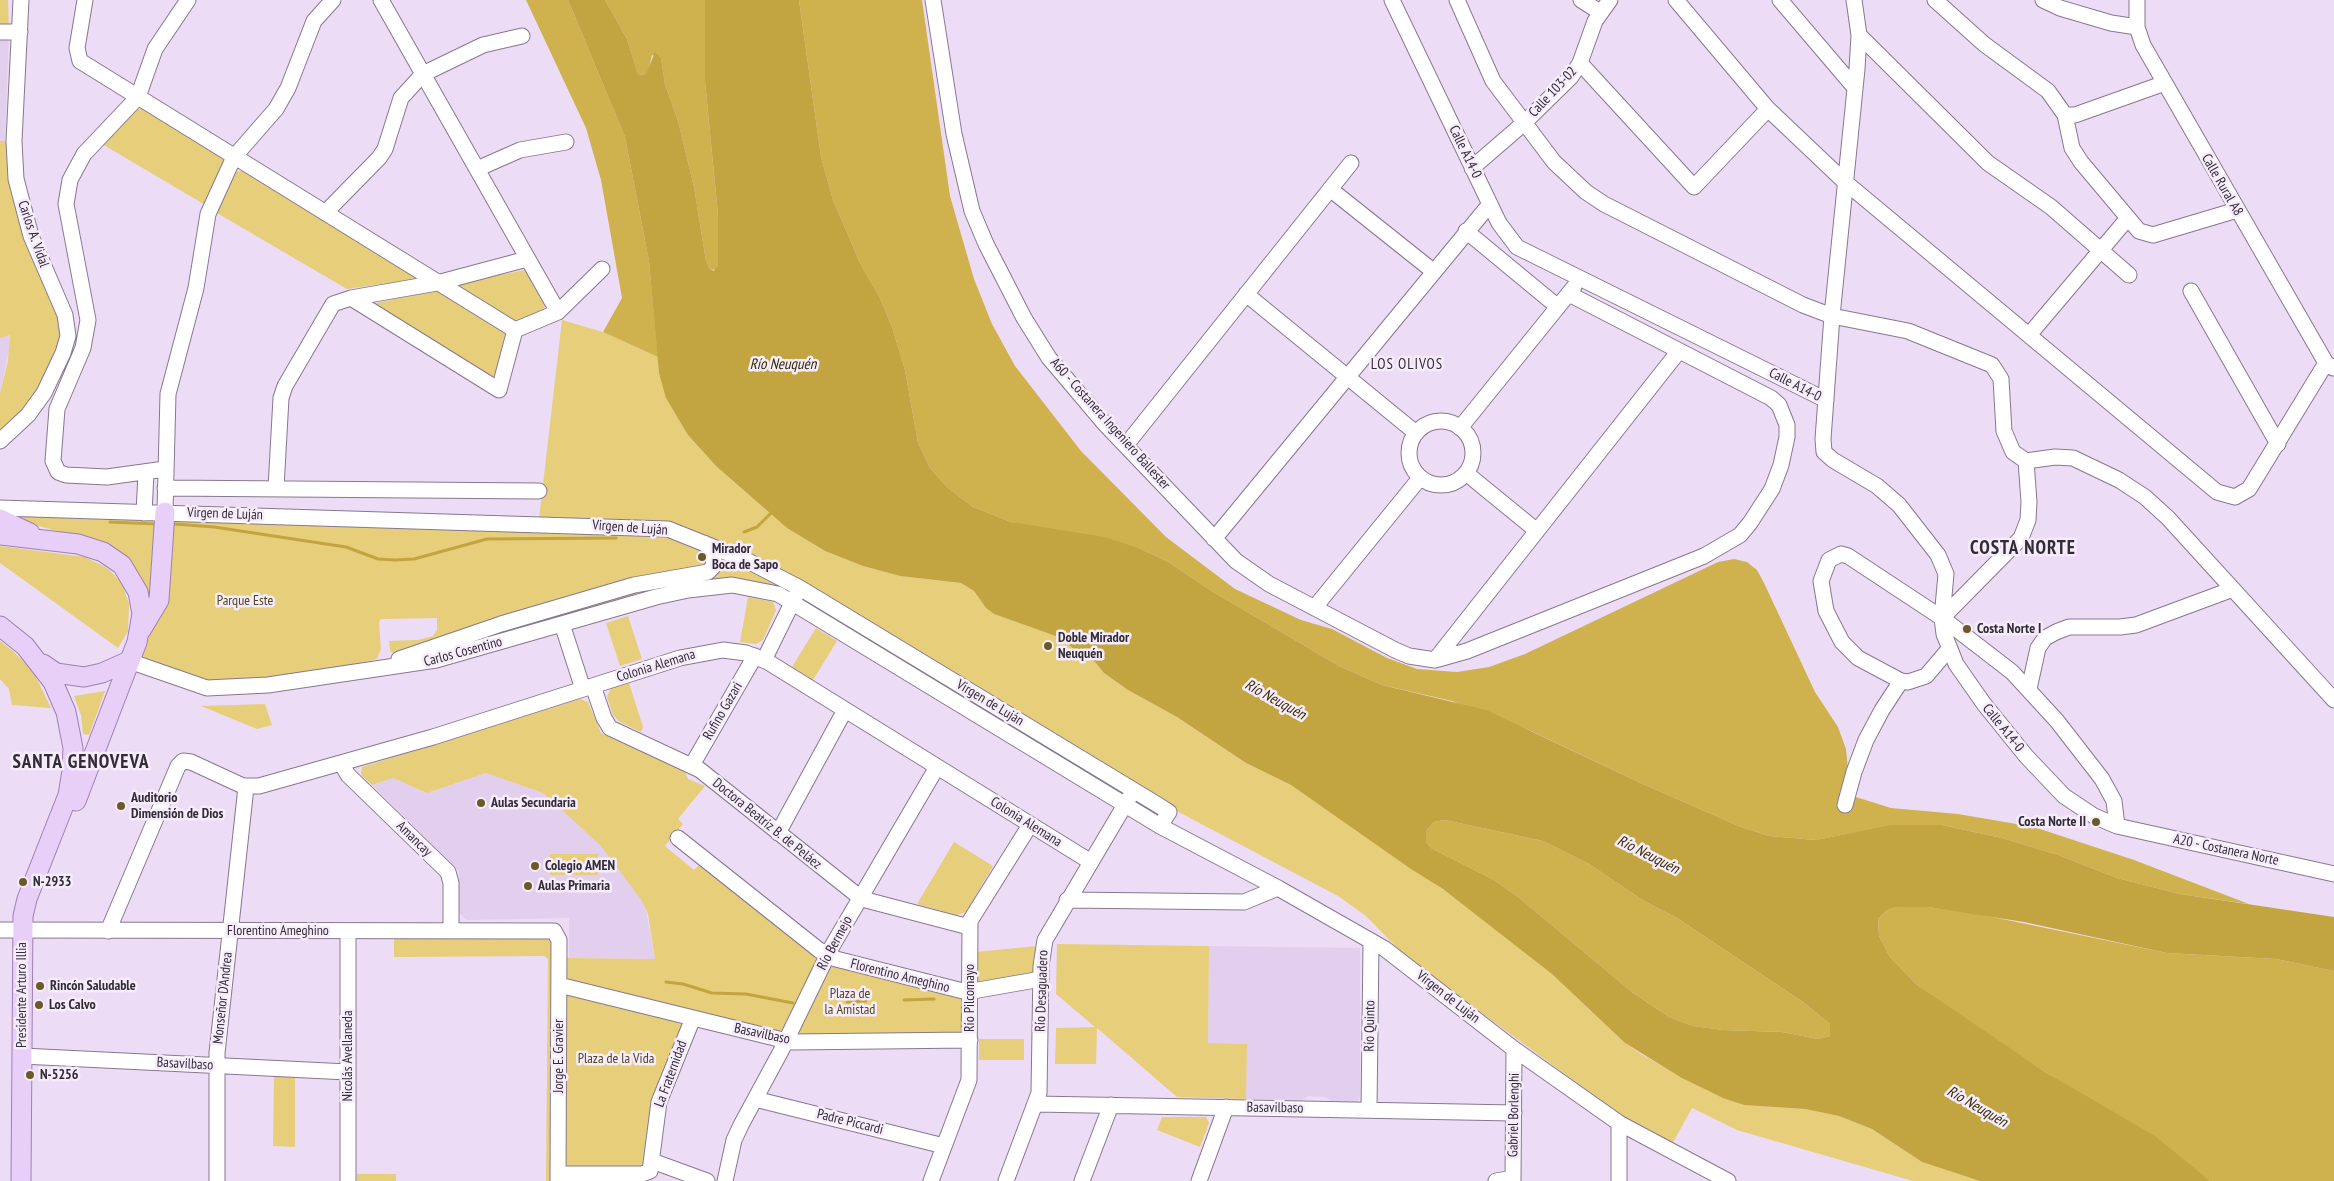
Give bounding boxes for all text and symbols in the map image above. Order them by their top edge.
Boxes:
street label: Calle 103-02 [1525,63,1581,121]
street label: Calle A14-0 [1445,123,1485,181]
street label: Calle Rural A8 [2198,151,2246,219]
street label: Carlos A. Vidal [14,198,52,270]
street label: A60 - Costanera Ingeniero Ballester [1046,355,1174,493]
water label: Río Neuquén [750,356,816,374]
district label: LOS OLIVOS [1370,356,1444,374]
street label: Calle A14-0 [1766,365,1824,405]
street label: Virgen de Luján [187,504,263,524]
street label: Virgen de Luján [592,517,668,539]
district label: COSTA NORTE [1969,538,2077,560]
place label: Mirador Boca de Sapo [712,541,778,574]
marker: Mirador Boca de Sapo [696,551,708,563]
park label: Parque Este [217,593,273,609]
place label: Costa Norte I [1977,621,2041,637]
marker: Costa Norte I [1961,623,1973,635]
place label: Doble Mirador Neuquén [1058,630,1129,662]
street label: Carlos Cosentino [422,633,504,671]
marker: Doble Mirador Neuquén [1042,640,1054,652]
street label: Colonia Alemana [615,646,697,686]
street label: Virgen de Luján [953,676,1027,730]
water label: Río Neuquén [1241,676,1309,724]
street label: Rufino Gazari [700,679,746,743]
street label: Calle A14-0 [1979,701,2027,755]
district label: SANTA GENOVEVA [11,752,151,774]
street label: Doctora Beatriz B. de Peláez [709,775,825,873]
place label: Auditorio Dimensión de Dios [131,790,223,822]
street label: Colonia Alemana [987,793,1065,851]
place label: Aulas Secundaria [491,795,576,811]
marker: Aulas Secundaria [475,797,487,809]
marker: Auditorio Dimensión de Dios [115,800,127,812]
place label: Costa Norte II [2018,814,2086,830]
marker: Costa Norte II [2090,816,2102,828]
street label: Amancay [393,818,435,860]
street label: A20 - Costanera Norte [2172,831,2280,869]
water label: Río Neuquén [1614,832,1682,878]
place label: Colegio AMEN [545,858,615,874]
marker: Colegio AMEN [529,860,541,872]
place label: N-2933 [33,874,71,890]
marker: N-2933 [17,876,29,888]
place label: Aulas Primaria [538,878,610,894]
marker: Aulas Primaria [522,880,534,892]
street label: Río Bermejo [814,913,856,973]
street label: Florentino Ameghino [227,923,329,939]
street label: Presidente Arturo Illia [14,942,30,1048]
street label: Río Desaguadero [1032,950,1052,1032]
street label: Monseñor D'Andrea [210,951,236,1045]
street label: Florentino Ameghino [849,956,951,996]
street label: Río Pilcomayo [962,964,978,1032]
street label: Virgen de Luján [1413,967,1483,1027]
place label: Rincón Saludable [50,978,136,994]
marker: Rincón Saludable [34,980,46,992]
park label: Plaza de la Amistad [825,986,875,1019]
place label: Los Calvo [49,997,96,1013]
marker: Los Calvo [33,999,45,1011]
street label: Río Quinto [1361,1000,1379,1052]
street label: Nicolás Avellaneda [340,1010,356,1102]
street label: Jorge E. Gravier [551,1019,567,1093]
street label: Basavilbaso [733,1020,791,1048]
street label: La Fraternidad [651,1038,691,1110]
park label: Plaza de la Vida [578,1051,654,1067]
street label: Basavilbaso [156,1054,214,1074]
place label: N-5256 [40,1067,78,1083]
marker: N-5256 [24,1069,36,1081]
street label: Gabriel Borlenghi [1505,1073,1523,1157]
water label: Río Neuquén [1944,1083,2010,1131]
street label: Basavilbaso [1247,1099,1303,1117]
street label: Padre Piccardi [815,1106,885,1138]

